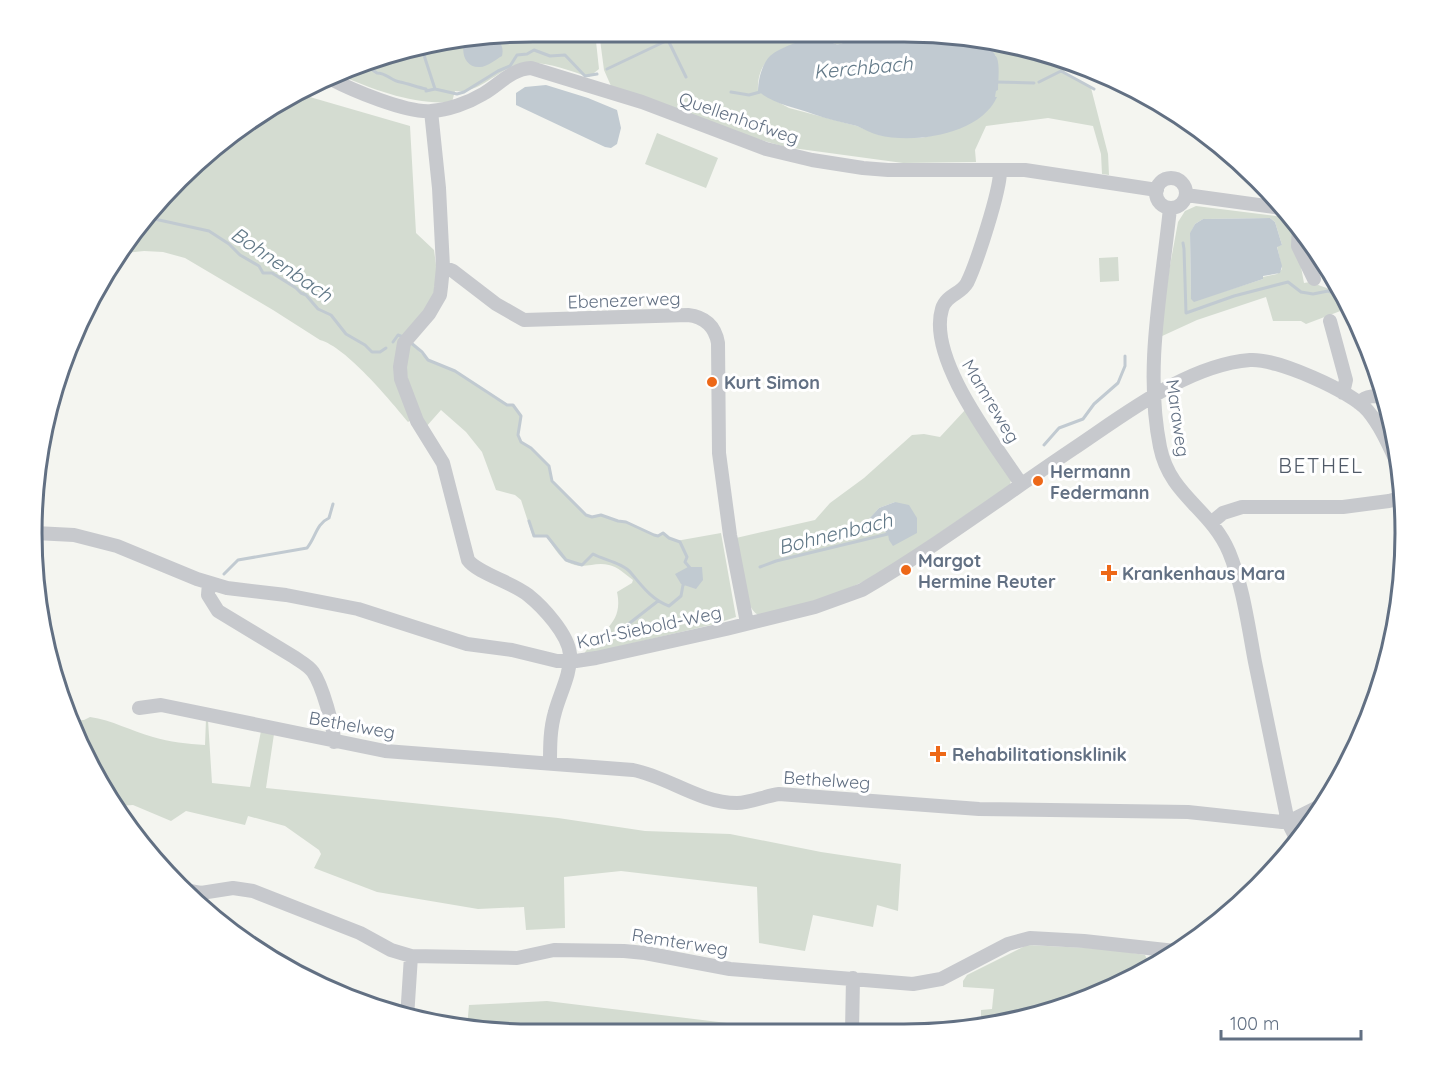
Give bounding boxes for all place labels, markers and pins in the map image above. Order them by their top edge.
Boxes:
place label: Kurt Simon [724,371,820,394]
marker: Kurt Simon [705,375,719,389]
place label: Hermann Federmann [1050,460,1150,504]
marker: Hermann Federmann [1031,474,1045,488]
place label: Margot Hermine Reuter [918,549,1056,593]
place label: Krankenhaus Mara [1122,562,1285,585]
marker: Margot Hermine Reuter [899,563,913,577]
marker: Krankenhaus Mara [1100,564,1118,582]
place label: Rehabilitationsklinik [952,743,1127,766]
marker: Rehabilitationsklinik [929,745,947,763]

